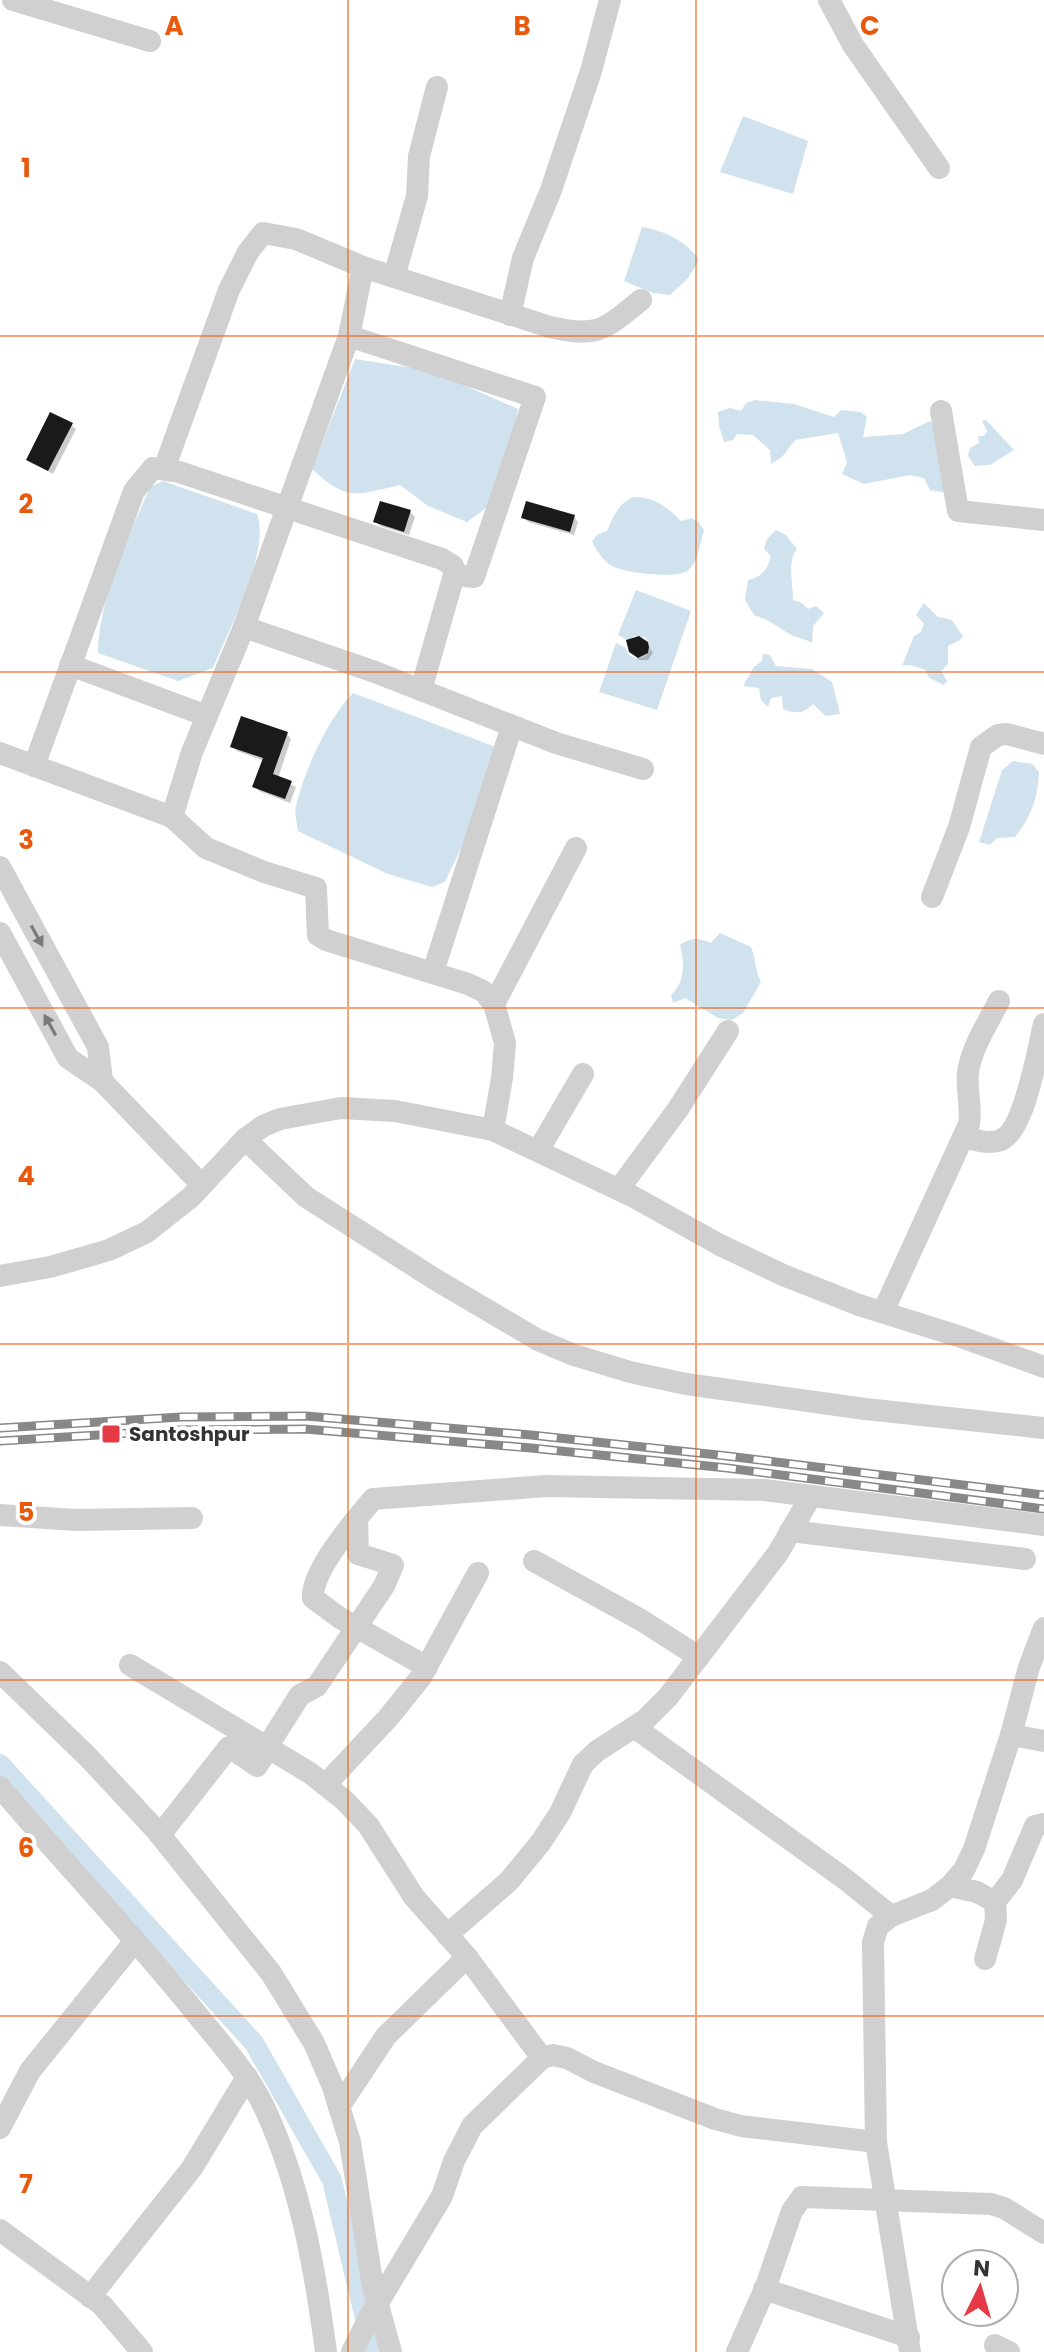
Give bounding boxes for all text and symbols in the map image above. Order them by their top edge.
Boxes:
text: A [164,8,184,44]
text: B [513,8,531,44]
text: C [860,8,880,44]
text: 1 [21,150,31,186]
text: 2 [19,486,34,522]
text: 3 [18,822,34,858]
one-way arrow [31,924,44,947]
one-way arrow [43,1014,57,1037]
text: 4 [17,1158,35,1194]
place label: Santoshpur [129,1420,250,1448]
marker: Santoshpur [100,1423,122,1445]
text: 5 [18,1494,34,1530]
text: 6 [18,1830,34,1866]
text: 7 [19,2166,33,2202]
north arrow [940,2248,1020,2328]
text: N [972,2252,991,2285]

